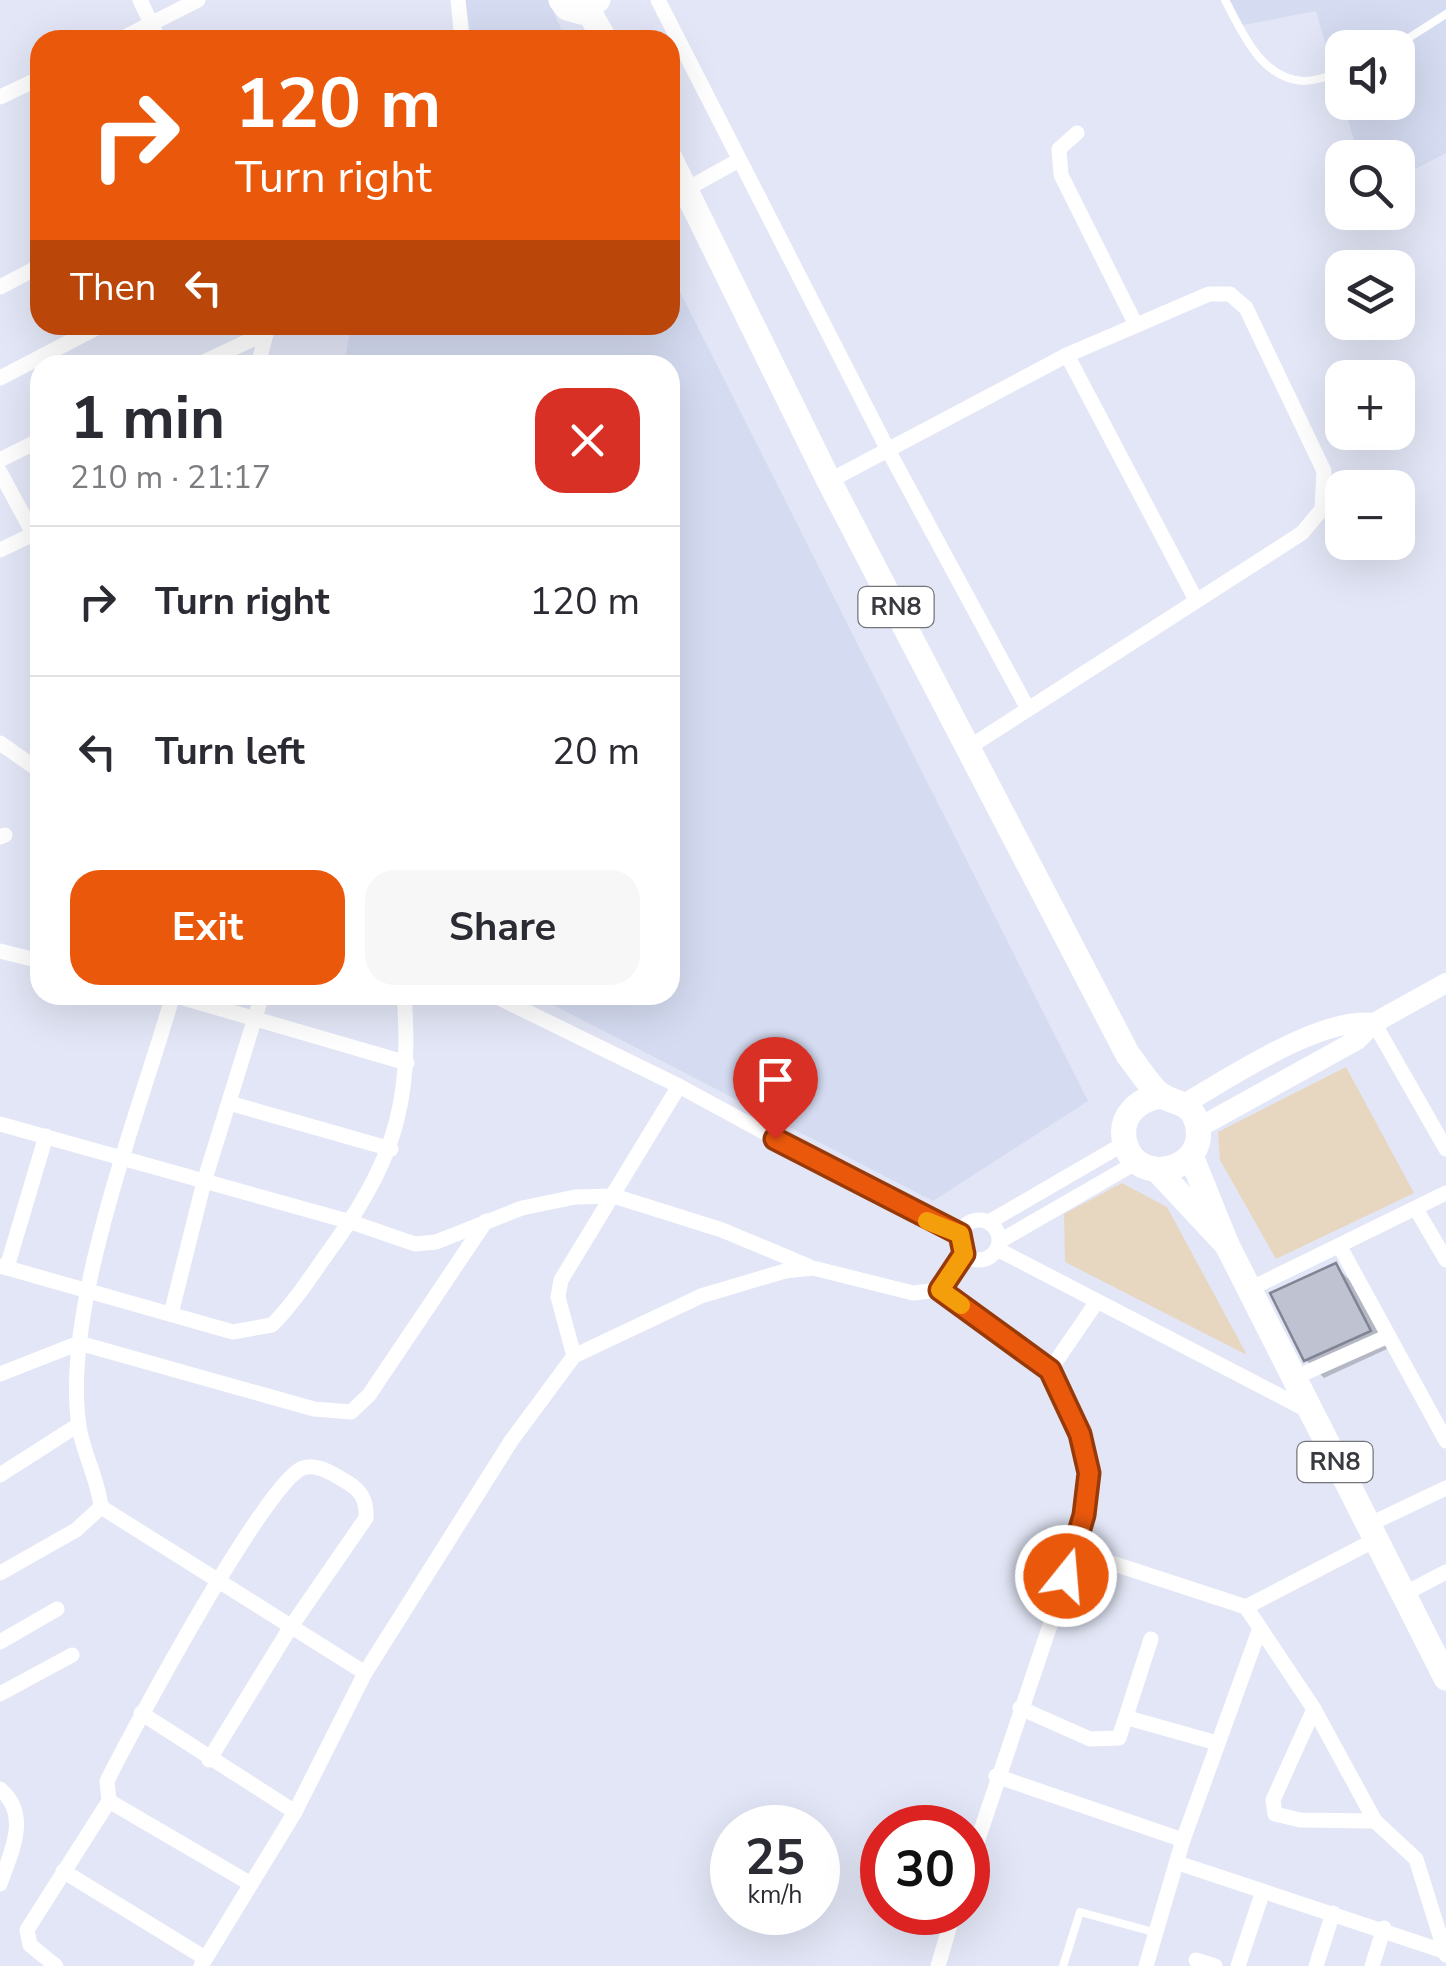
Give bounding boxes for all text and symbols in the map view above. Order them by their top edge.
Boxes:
map controls [1325,30,1415,560]
button: sound [1325,30,1415,120]
text: 120 m [235,56,441,152]
icon: right [70,70,200,200]
button: search [1325,140,1415,230]
text: Turn right [235,147,432,208]
button: layers [1325,250,1415,340]
icon: left [176,260,231,315]
text: Then [70,262,156,313]
button: + [1325,360,1415,450]
text: 1 min [70,377,225,459]
button: close [535,388,640,493]
text: 210 m · 21:17 [70,456,271,499]
button: − [1325,470,1415,560]
icon: right [70,574,125,629]
text: Turn right [155,576,330,627]
text: 120 m [529,576,640,627]
road number: RN8 [858,587,934,627]
icon: left [70,724,125,779]
text: Turn left [155,726,305,777]
text: 20 m [552,726,640,777]
button: Exit [70,870,345,985]
button: Share [365,870,640,985]
pin [733,1037,818,1140]
icon: arrive [748,1052,803,1107]
road number: RN8 [1298,1442,1372,1482]
position arrow [1014,1524,1118,1628]
speed limit sign: 30 [860,1805,990,1935]
text: 25 [745,1823,805,1892]
text: km/h [747,1878,803,1912]

